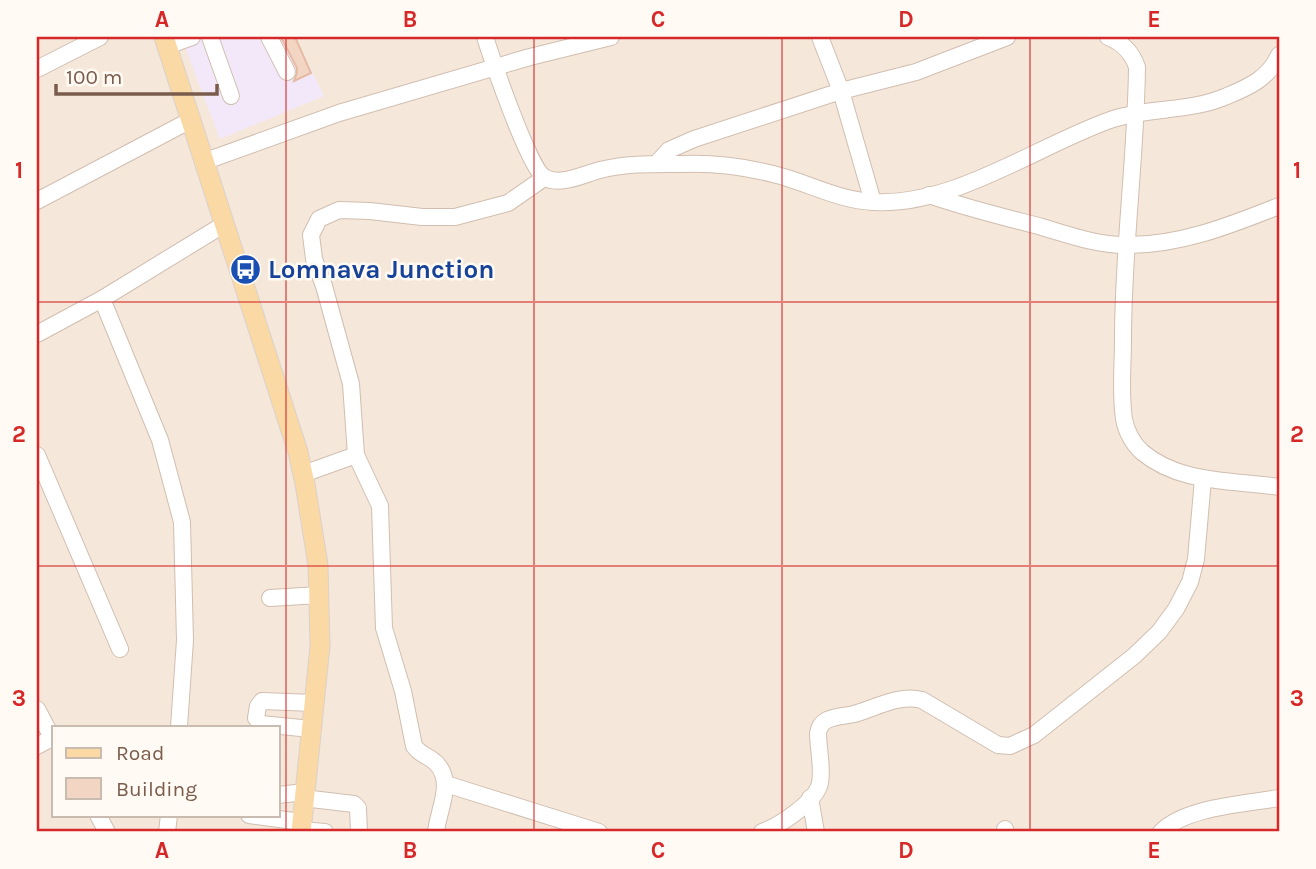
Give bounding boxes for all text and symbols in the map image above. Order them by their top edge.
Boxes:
text: A [155,6,169,33]
text: B [403,6,417,33]
text: C [651,6,665,33]
text: D [898,6,914,33]
text: E [1147,6,1161,33]
scale bar [56,52,217,96]
text: 100 m [66,65,123,89]
text: 1 [15,157,23,184]
text: 1 [1293,157,1301,184]
bus stop icon: Lomnava Junction [228,252,262,286]
place label: Lomnava Junction [268,254,494,285]
text: 2 [12,421,26,448]
text: 2 [1290,421,1304,448]
text: 3 [12,685,26,712]
text: 3 [1290,685,1304,712]
legend [52,726,280,816]
text: Road [116,741,164,765]
text: Building [116,777,197,801]
text: A [155,837,169,864]
text: B [403,837,417,864]
text: C [651,837,665,864]
text: D [898,837,914,864]
text: E [1147,837,1161,864]

